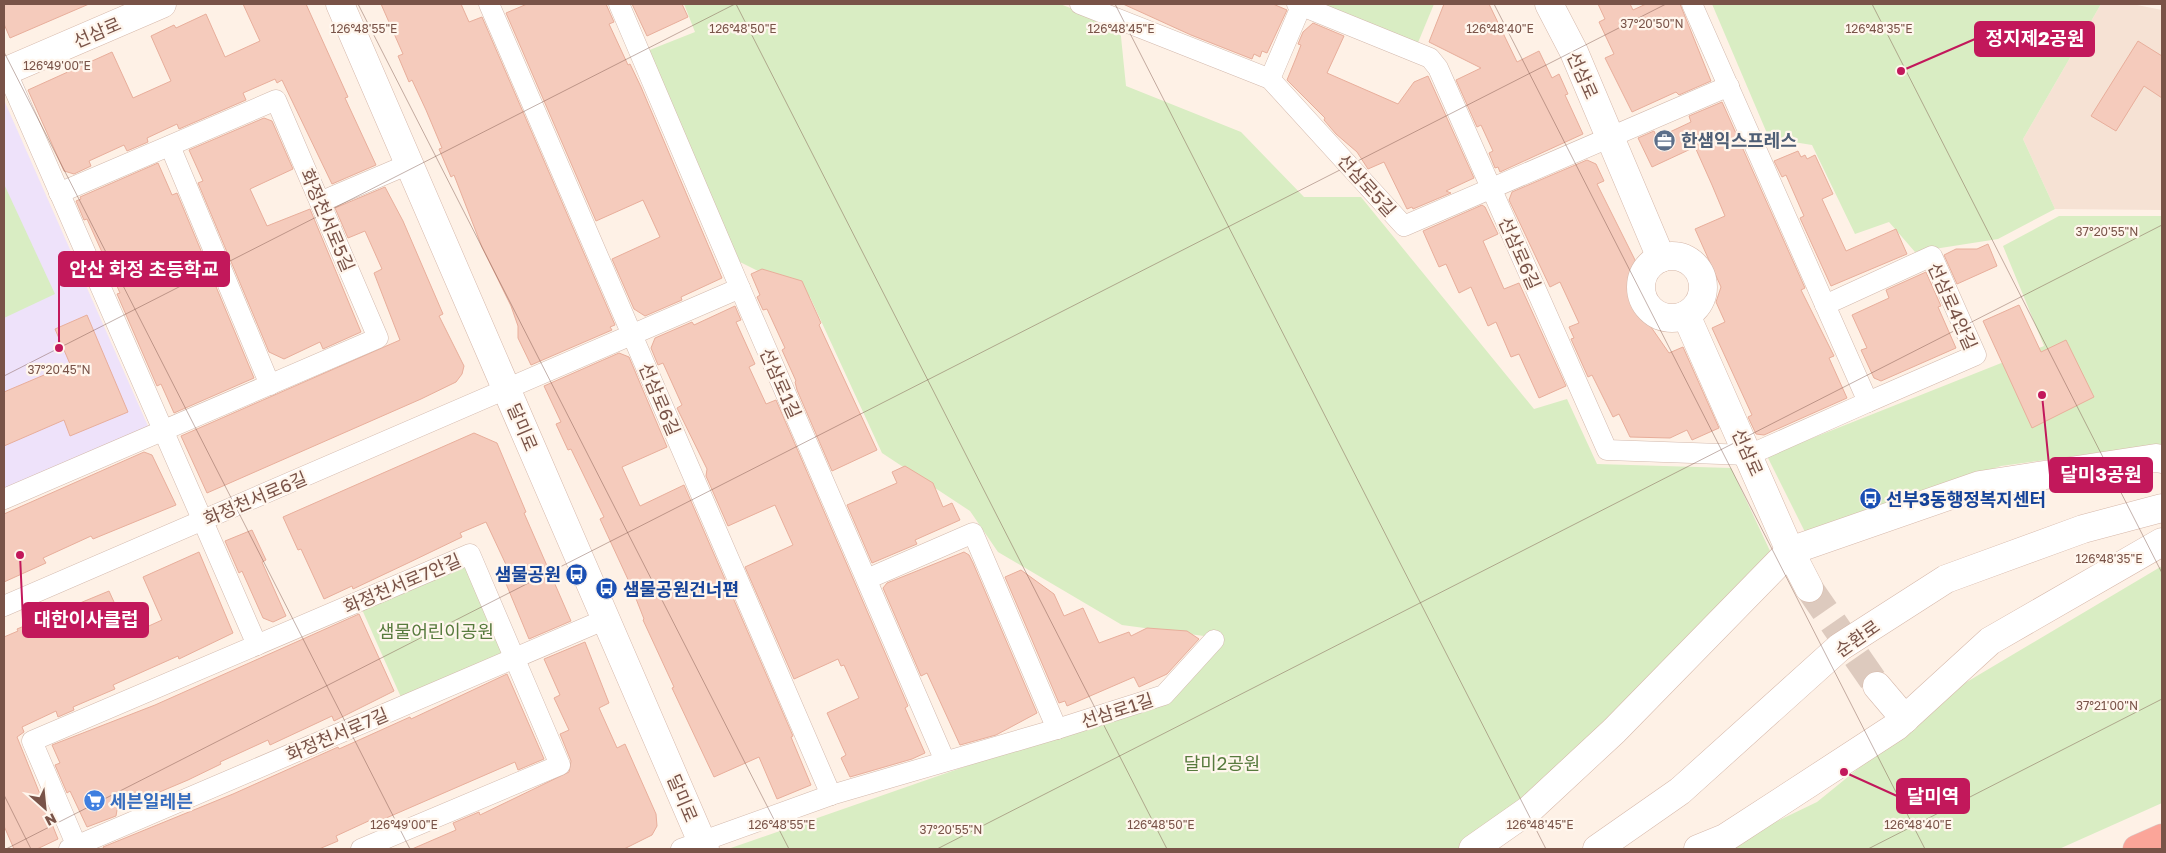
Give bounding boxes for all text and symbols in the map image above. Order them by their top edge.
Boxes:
street label: 선삼로 [70,12,124,52]
text: 37°20'50"N [1620,16,1684,31]
text: 126°48'55"E [331,21,397,36]
text: 126°48'50"E [709,21,777,36]
text: 126°48'45"E [1087,21,1155,36]
text: 126°48'40"E [1466,21,1534,36]
text: 126°48'35"E [1846,21,1912,36]
callout: 정지제2공원 [1975,22,2094,56]
text: 정지제2공원 [1986,26,2085,49]
street label: 선삼로 [1563,48,1603,102]
text: 126°49'00"E [23,58,91,73]
office icon: 한샘익스프레스 [1653,128,1677,152]
place label: 한샘익스프레스 [1681,129,1797,151]
street label: 선삼로5길 [1333,149,1401,221]
street label: 화정천서로5길 [296,165,360,275]
street label: 선삼로6길 [1494,213,1546,293]
text: 37°20'55"N [2076,224,2138,239]
callout: 안산 화정 초등학교 [59,252,229,286]
text: 안산 화정 초등학교 [69,257,219,280]
street label: 선삼로4안길 [1924,259,1982,353]
street label: 선삼로1길 [756,344,806,422]
street label: 선삼로6길 [635,359,685,439]
text: 37°20'45"N [27,362,91,377]
street label: 달미로 [503,400,543,454]
street label: 선삼로 [1728,425,1768,479]
callout: 달미3공원 [2050,458,2152,492]
text: 달미3공원 [2060,462,2142,485]
street label: 화정천서로6길 [200,466,310,530]
bus stop icon: 선부3동행정복지센터 [1858,487,1882,511]
place label: 선부3동행정복지센터 [1886,488,2046,510]
street label: 화정천서로7안길 [340,548,464,618]
text: 126°48'35"E [2076,551,2142,566]
bus stop icon: 샘물공원 [565,562,589,586]
place label: 샘물공원 [495,563,561,585]
bus stop icon: 샘물공원건너편 [595,577,619,601]
place label: 샘물공원건너편 [623,578,739,600]
callout: 대한이사클럽 [23,603,148,637]
text: 대한이사클럽 [34,607,138,630]
street label: 순환로 [1830,615,1884,661]
park label: 샘물어린이공원 [378,620,494,642]
street label: 선삼로1길 [1078,688,1156,732]
text: 37°21'00"N [2076,698,2138,713]
street label: 화정천서로7길 [283,703,391,765]
park label: 달미2공원 [1184,752,1260,774]
street label: 달미로 [663,771,703,825]
callout: 달미역 [1897,779,1969,813]
north arrow [20,783,70,833]
text: 달미역 [1907,784,1959,807]
supermarket icon: 세븐일레븐 [82,789,106,813]
place label: 세븐일레븐 [110,790,193,812]
text: N [43,810,60,830]
text: 126°49'00"E [370,817,438,832]
text: 126°48'55"E [749,817,815,832]
text: 126°48'50"E [1127,817,1195,832]
text: 126°48'45"E [1506,817,1574,832]
text: 126°48'40"E [1884,817,1952,832]
text: 37°20'55"N [920,822,982,837]

